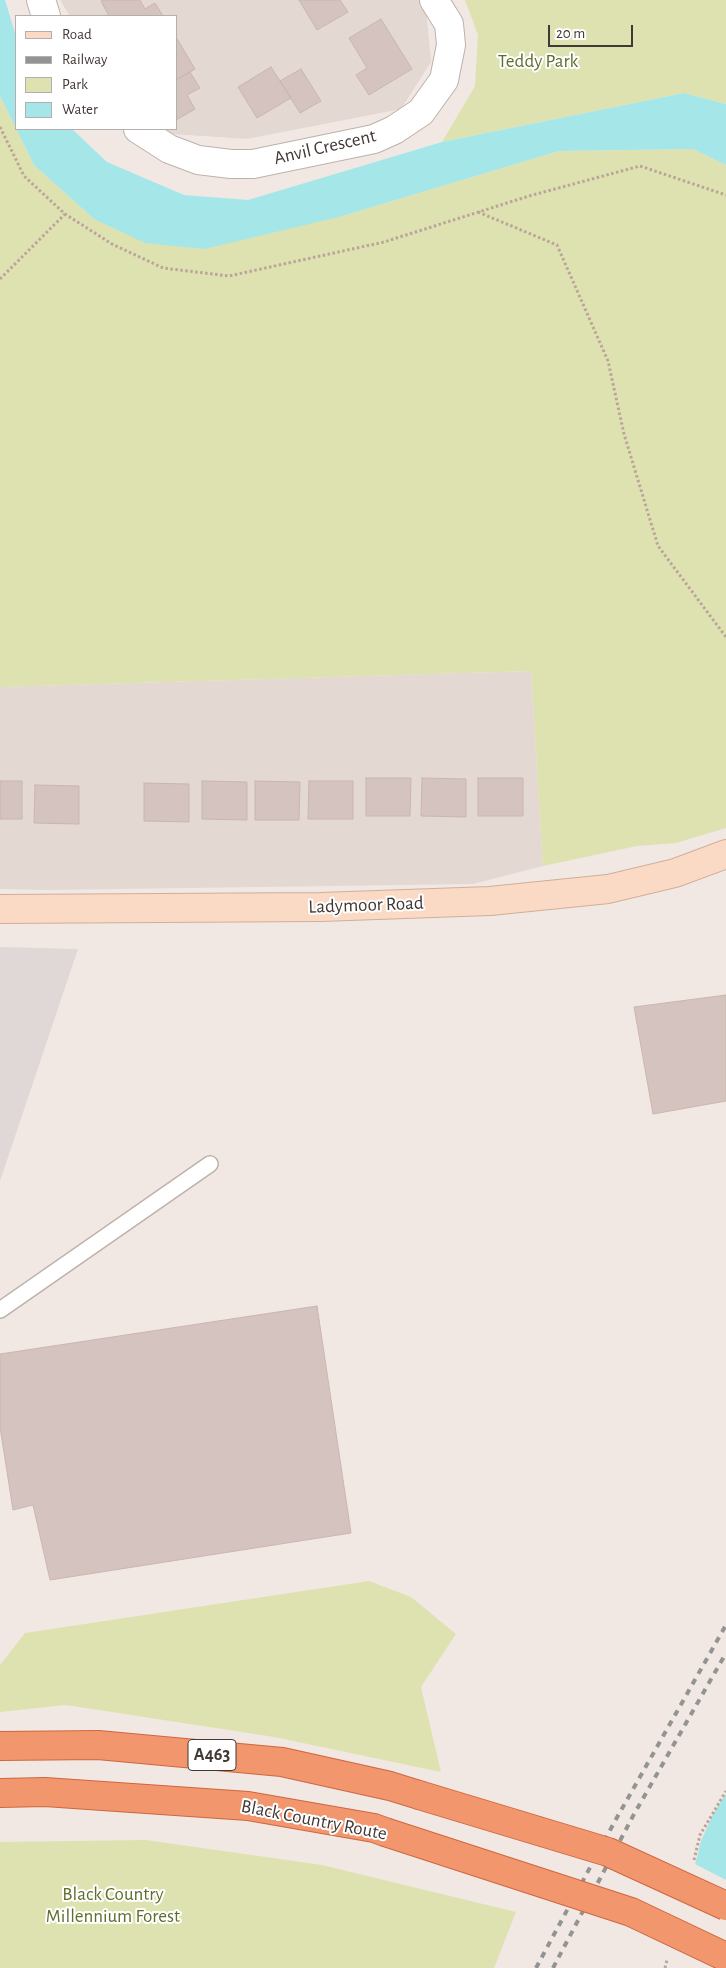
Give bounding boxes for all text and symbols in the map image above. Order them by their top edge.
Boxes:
legend [15,15,178,130]
scale bar [551,15,636,47]
text: 20 m [556,26,585,41]
text: Road [62,27,92,42]
park label: Teddy Park [498,50,578,72]
text: Railway [62,52,107,67]
text: Park [62,77,88,92]
text: Water [62,102,98,117]
street label: Anvil Crescent [272,124,378,170]
street label: Ladymoor Road [308,892,424,918]
road number: A463 [188,1740,236,1770]
street label: Black Country Route [239,1795,389,1845]
park label: Black Country Millennium Forest [46,1883,180,1927]

